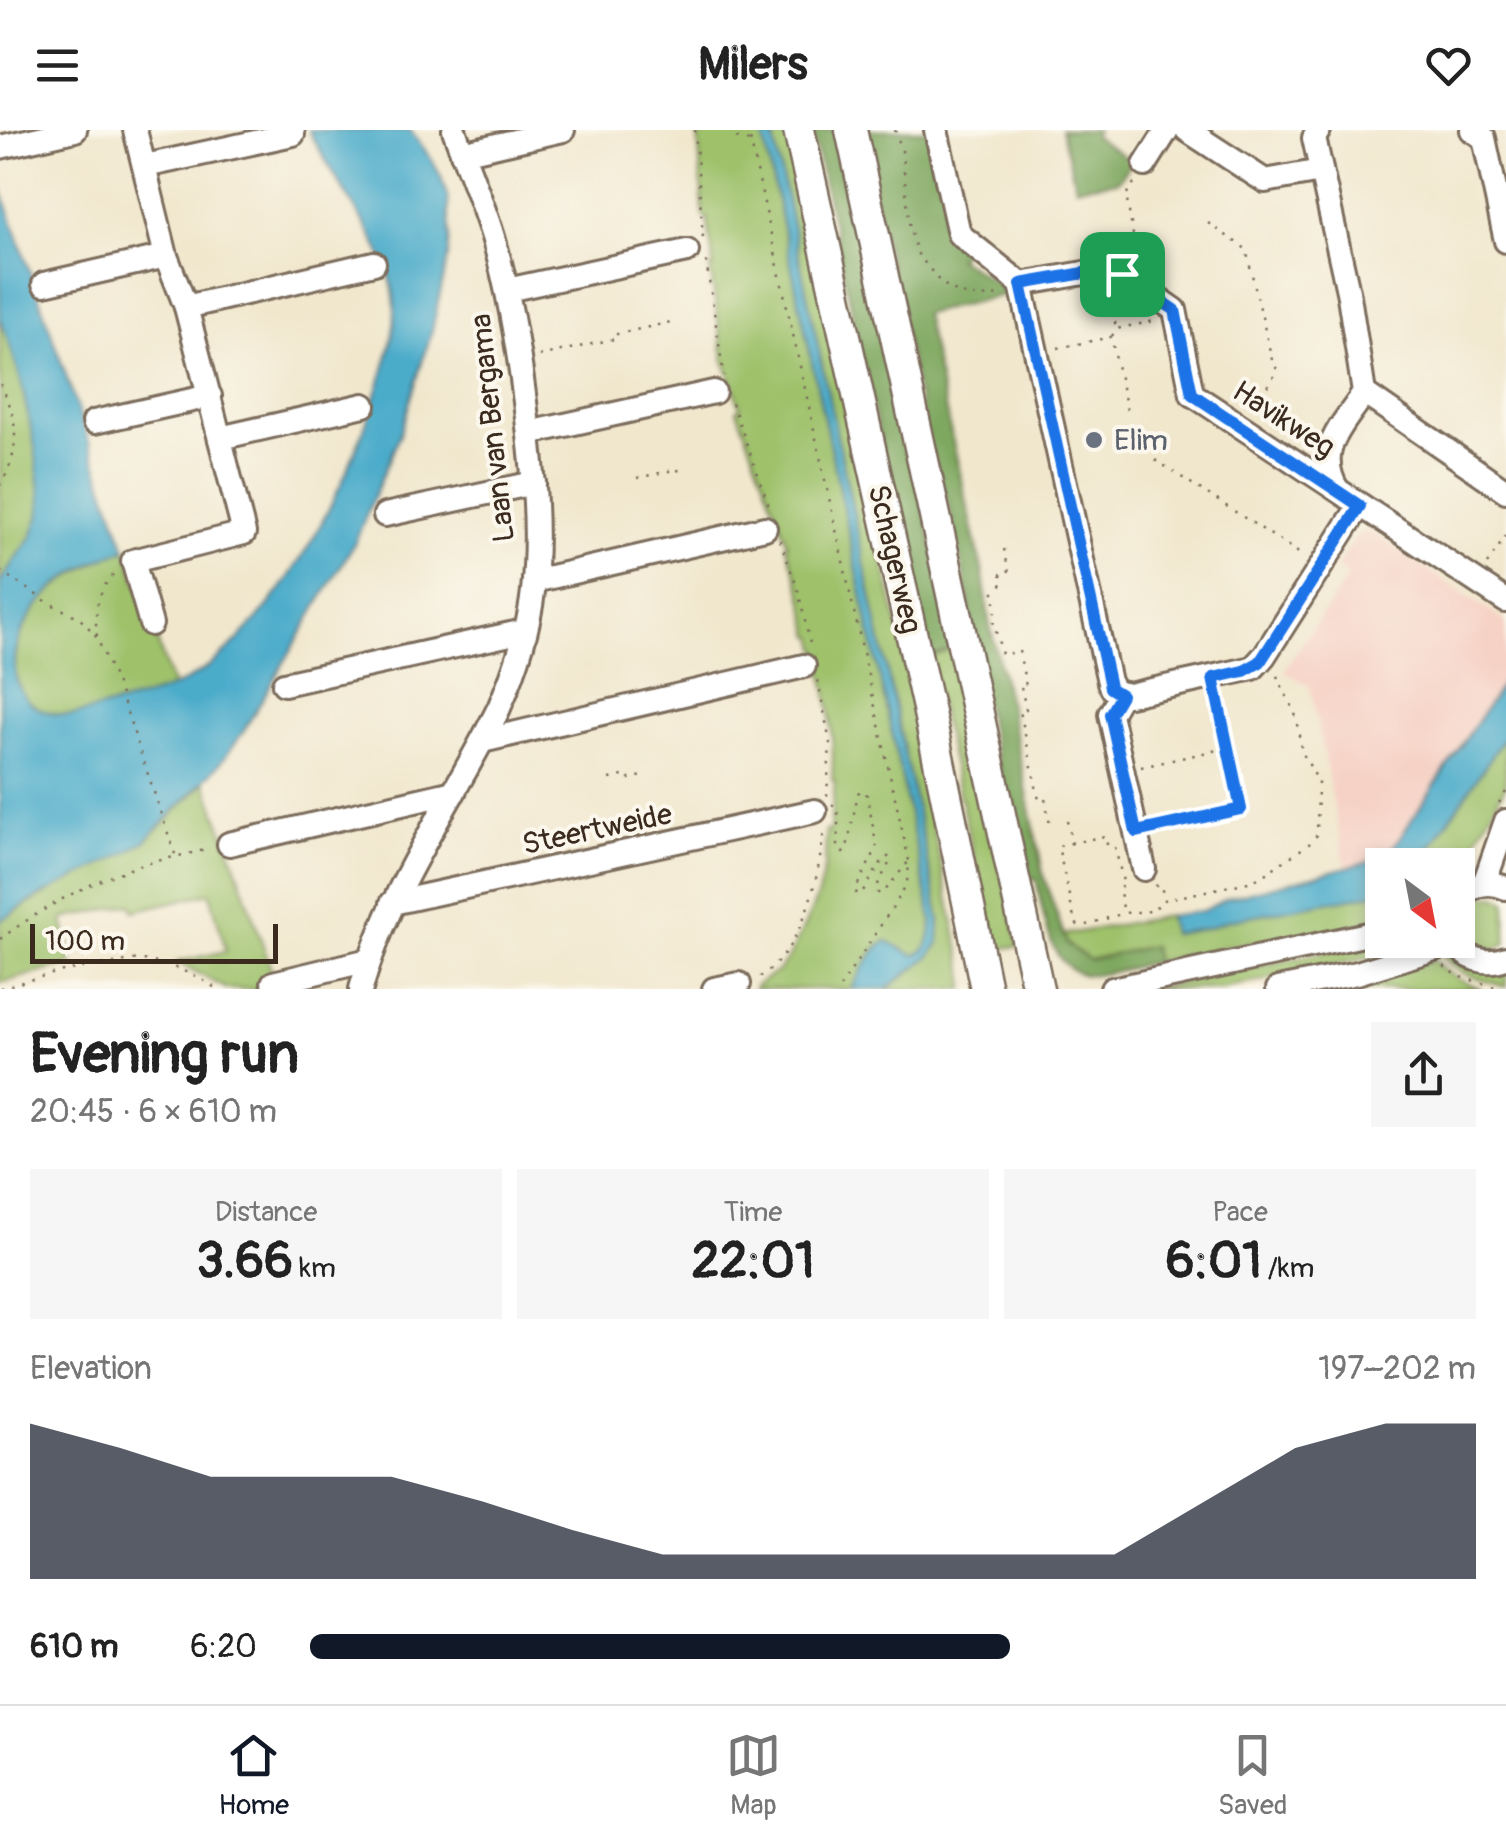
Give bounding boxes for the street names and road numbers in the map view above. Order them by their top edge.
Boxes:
street label: Laan van Bergama [462,312,523,544]
street label: Havikweg [1226,373,1342,466]
street label: Schagerweg [859,481,930,637]
street label: Steertweide [519,796,676,863]

